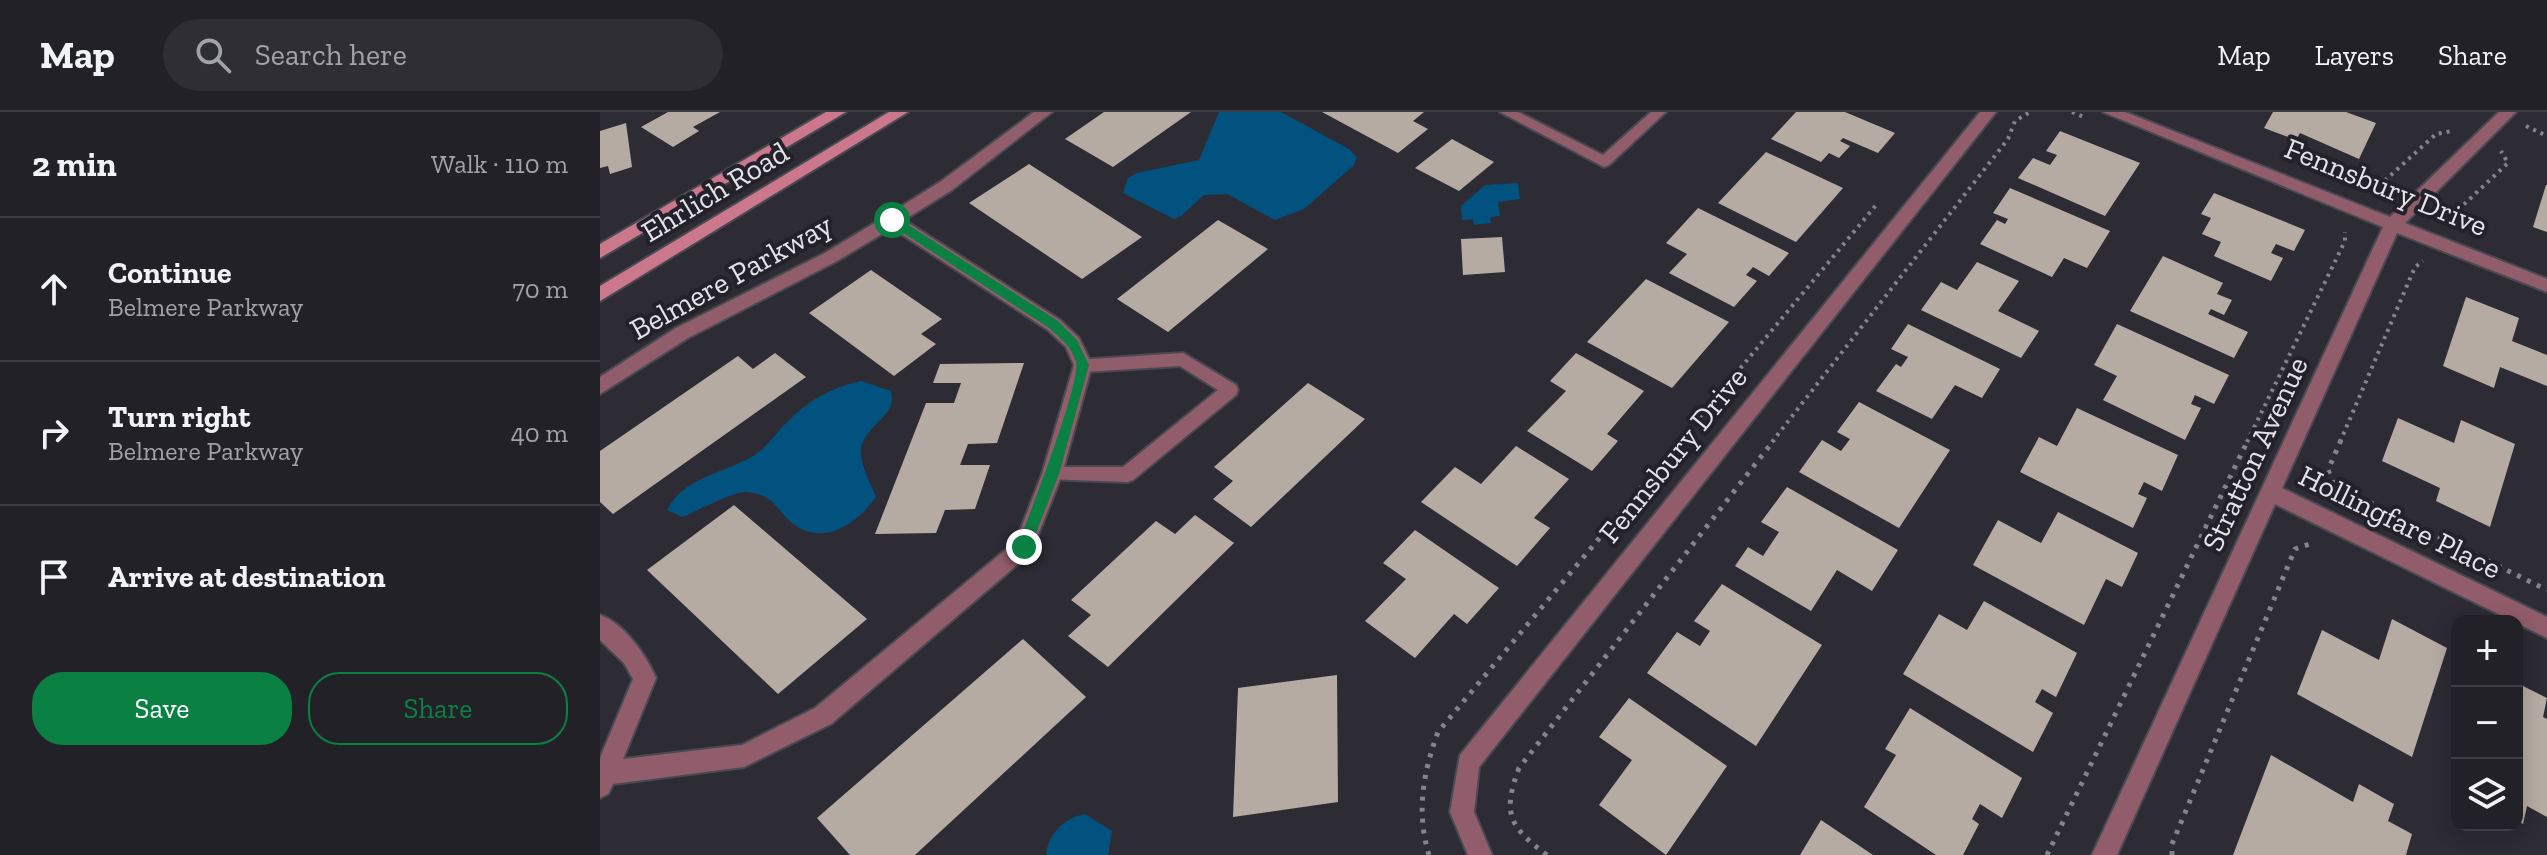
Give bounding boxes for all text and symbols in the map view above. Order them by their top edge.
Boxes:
search box [163,19,723,91]
text: Map [40,32,115,78]
icon: search [191,33,235,77]
text: Search here [255,37,407,73]
text: Map [2217,39,2271,72]
text: Layers [2315,39,2394,72]
text: Share [2438,39,2507,72]
street label: Fennsbury Drive [2279,130,2493,244]
street label: Ehrlich Road [635,134,795,250]
text: 2 min [32,144,117,185]
text: Walk · 110 m [431,148,568,180]
route start [874,202,910,238]
street label: Belmere Parkway [624,206,839,347]
text: Continue [108,255,232,291]
icon: ahead [32,267,76,311]
text: 70 m [512,273,568,305]
text: Belmere Parkway [108,291,303,323]
street label: Stratton Avenue [2194,351,2316,557]
street label: Fennsbury Drive [1591,360,1755,550]
text: Turn right [108,399,250,435]
icon: right [32,411,76,455]
text: 40 m [511,417,568,449]
text: Belmere Parkway [108,435,303,467]
street label: Hollingfare Place [2293,457,2507,587]
route end [1006,529,1042,565]
icon: arrive [32,555,76,599]
text: Arrive at destination [108,559,385,595]
map controls [2451,615,2523,831]
button: + [2451,615,2523,687]
button: Save [32,672,292,745]
button: Share [308,672,568,745]
button: − [2451,687,2523,759]
button: layers [2451,759,2523,831]

